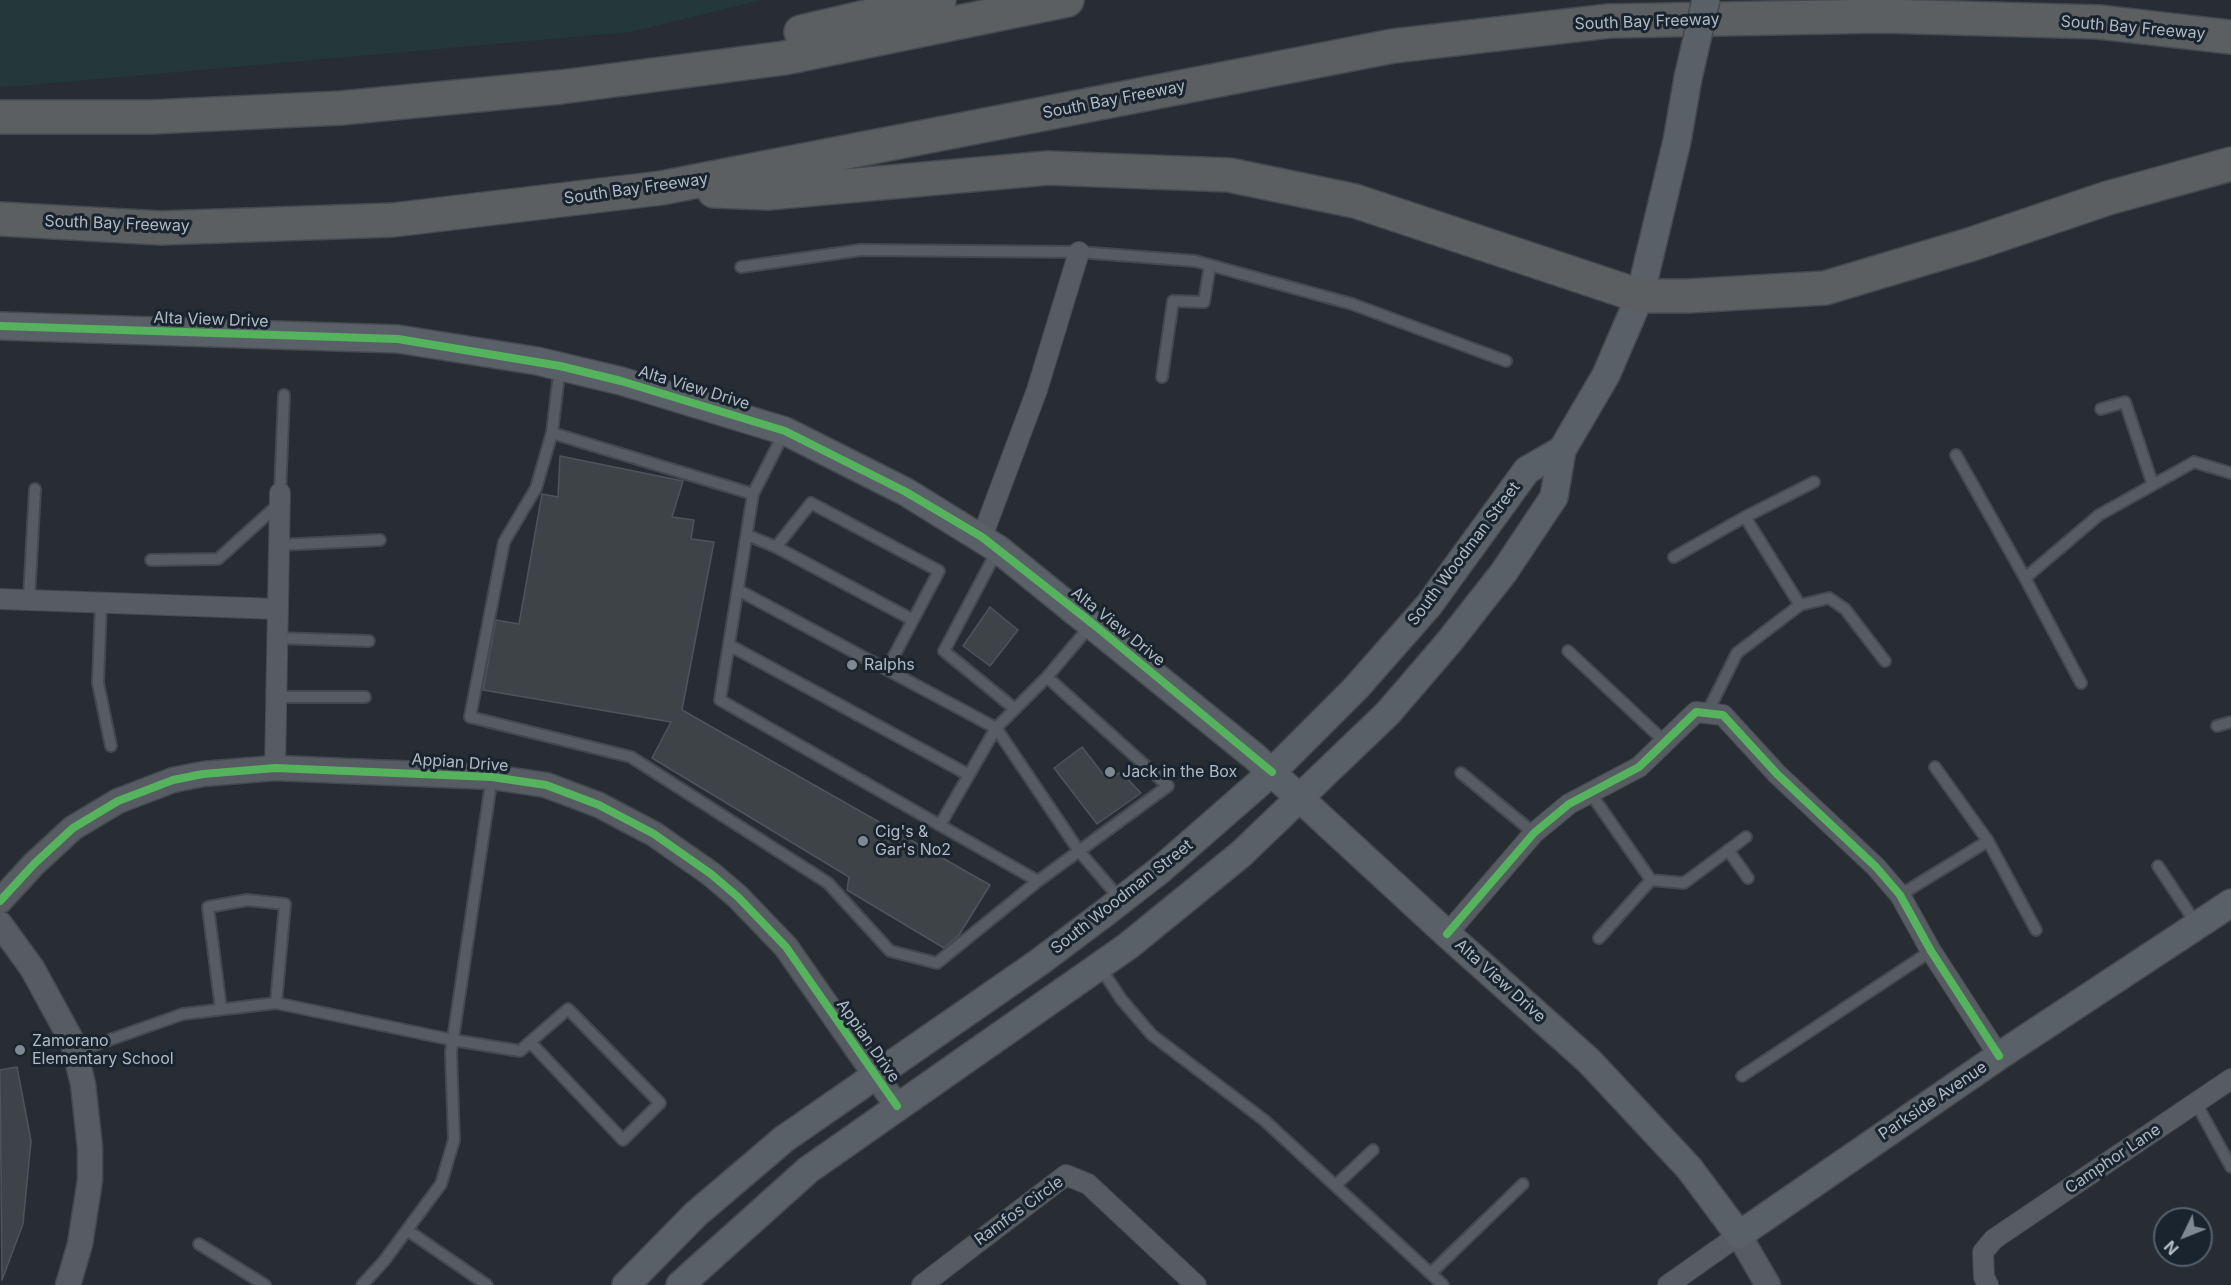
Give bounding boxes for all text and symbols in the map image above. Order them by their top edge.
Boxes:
street label: South Bay Freeway [1574,10,1720,34]
street label: South Bay Freeway [2060,12,2206,44]
street label: South Bay Freeway [1041,77,1187,123]
street label: South Bay Freeway [563,169,709,209]
street label: South Bay Freeway [44,212,190,236]
street label: Alta View Drive [153,308,269,332]
street label: Alta View Drive [636,362,752,414]
street label: South Woodman Street [1404,479,1524,629]
street label: Alta View Drive [1067,583,1169,671]
place label: Ralphs [864,655,915,675]
marker: Ralphs [845,658,859,672]
street label: Appian Drive [411,750,509,776]
place label: Jack in the Box [1122,762,1237,782]
marker: Jack in the Box [1103,765,1117,779]
place label: Cig's & Gar's No2 [875,822,951,860]
marker: Cig's & Gar's No2 [856,834,870,848]
street label: South Woodman Street [1047,836,1197,958]
street label: Alta View Drive [1451,935,1549,1027]
street label: Appian Drive [832,996,904,1086]
place label: Zamorano Elementary School [32,1031,174,1069]
marker: Zamorano Elementary School [13,1043,27,1057]
street label: Parkside Avenue [1875,1058,1991,1144]
street label: Camphor Lane [2062,1120,2164,1198]
street label: Ramfos Circle [971,1172,1067,1250]
north arrow [2153,1207,2213,1267]
text: N [2160,1237,2183,1259]

